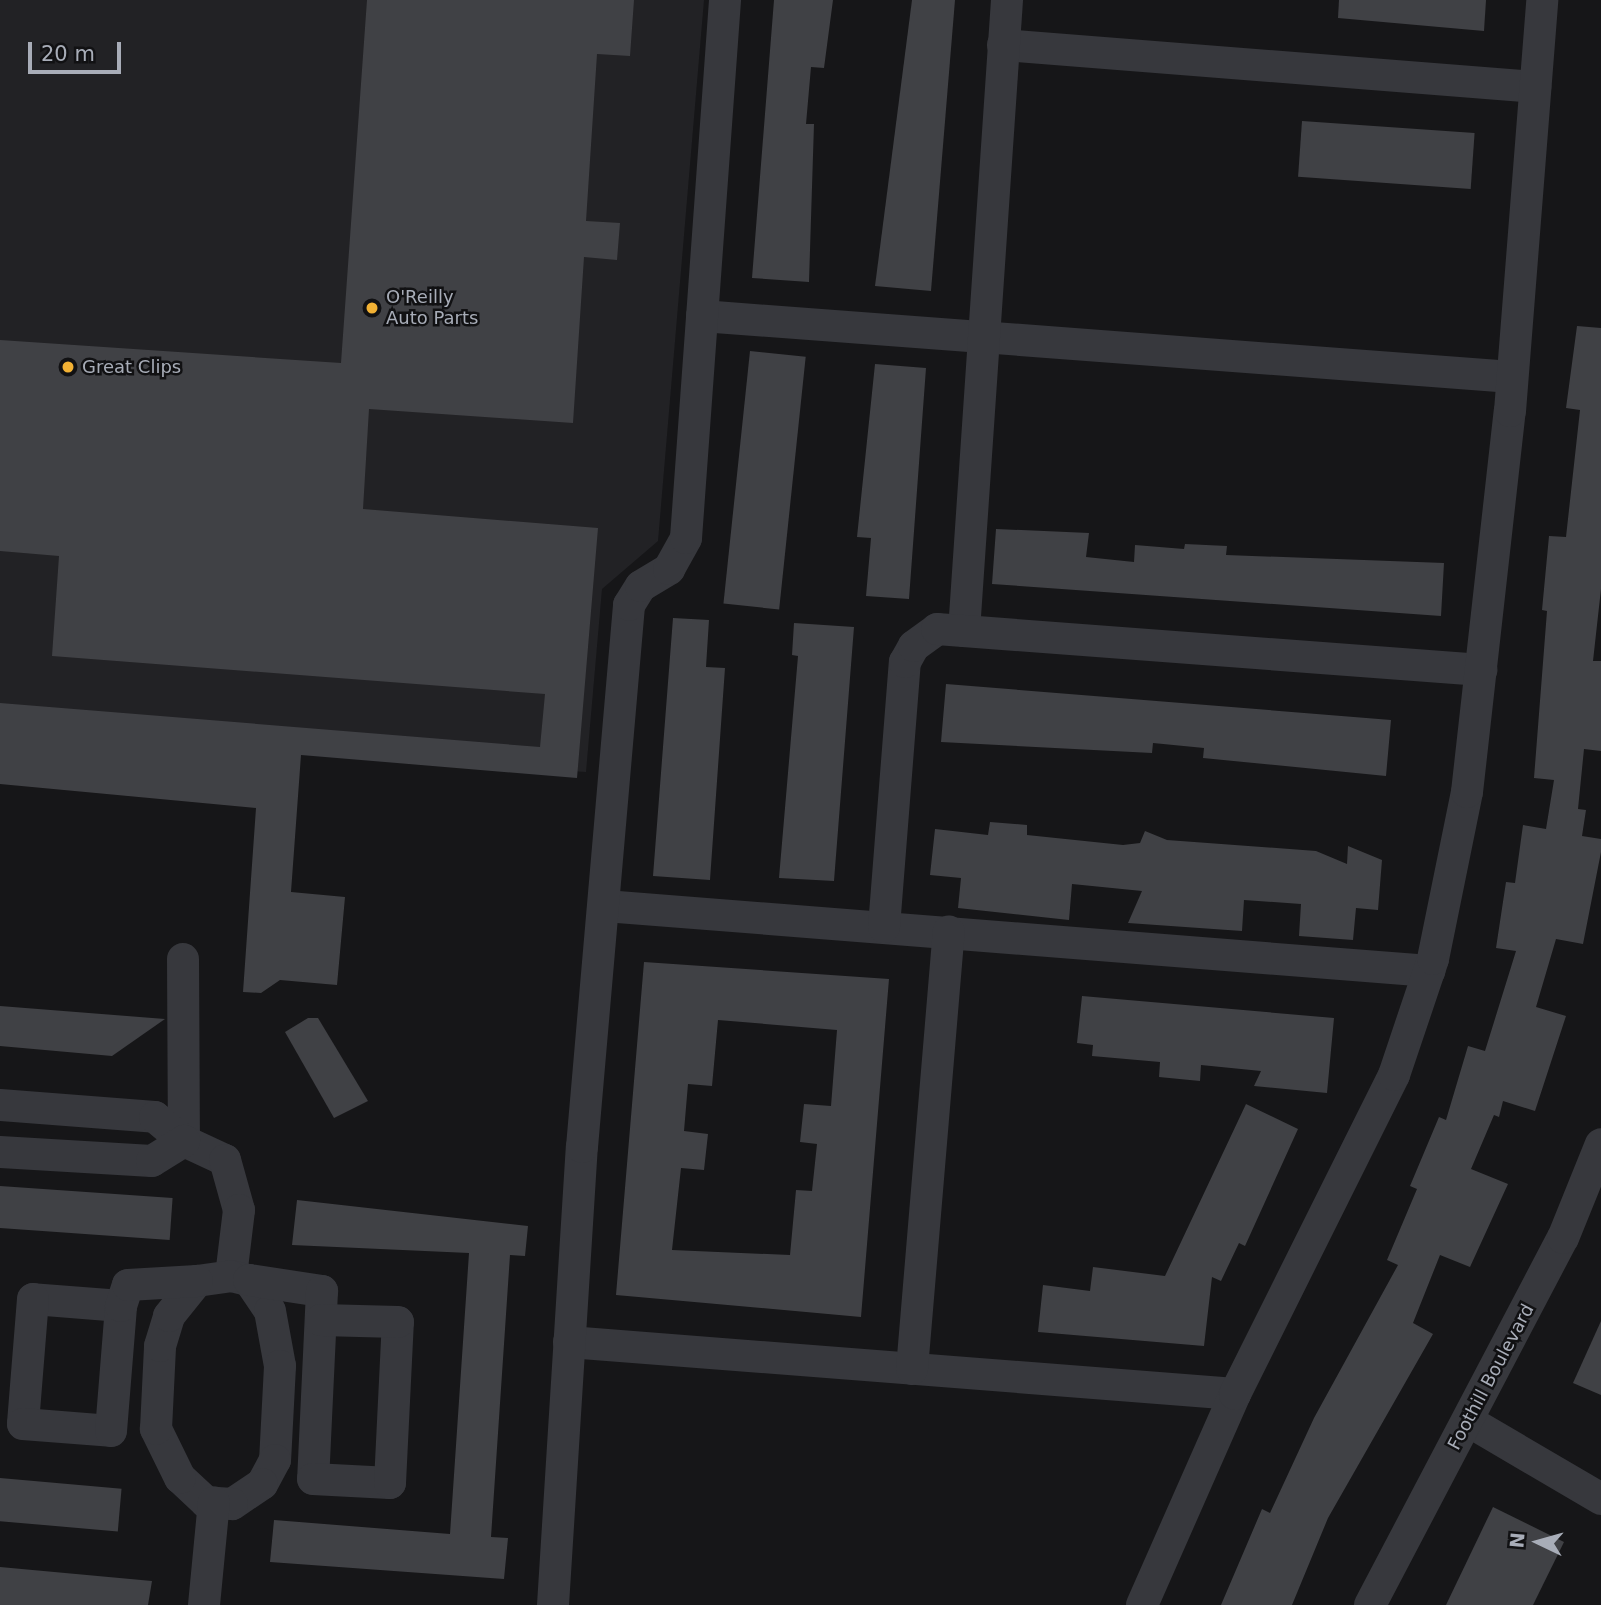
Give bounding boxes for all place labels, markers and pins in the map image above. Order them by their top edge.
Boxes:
place label: O'Reilly Auto Parts [386,287,478,330]
marker: O'Reilly Auto Parts [364,300,380,316]
place label: Great Clips [82,356,181,378]
marker: Great Clips [60,359,76,375]

